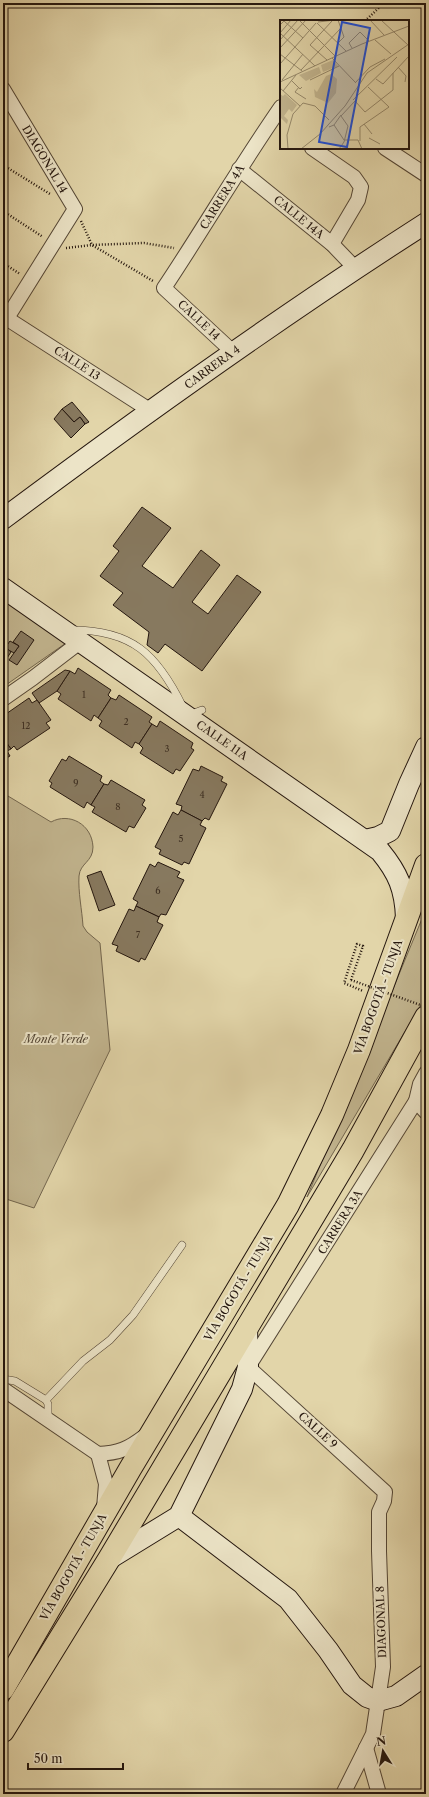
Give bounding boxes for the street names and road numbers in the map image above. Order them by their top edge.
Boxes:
street label: DIAGONAL 14 [19,123,71,195]
street label: CARRERA 4A [197,161,248,232]
street label: CALLE 14A [271,192,328,242]
street label: CALLE 14 [175,297,223,343]
street label: CARRERA 4 [181,342,243,392]
street label: CALLE 13 [51,343,103,383]
street label: CALLE 11A [194,717,251,763]
street label: VÍA BOGOTÁ - TUNJA [350,937,406,1057]
street label: CARRERA 3A [315,1187,366,1257]
street label: VÍA BOGOTÁ - TUNJA [200,1232,276,1344]
street label: CALLE 9 [295,1409,341,1451]
street label: VÍA BOGOTÁ - TUNJA [36,1510,110,1624]
street label: DIAGONAL 8 [373,1586,389,1658]

